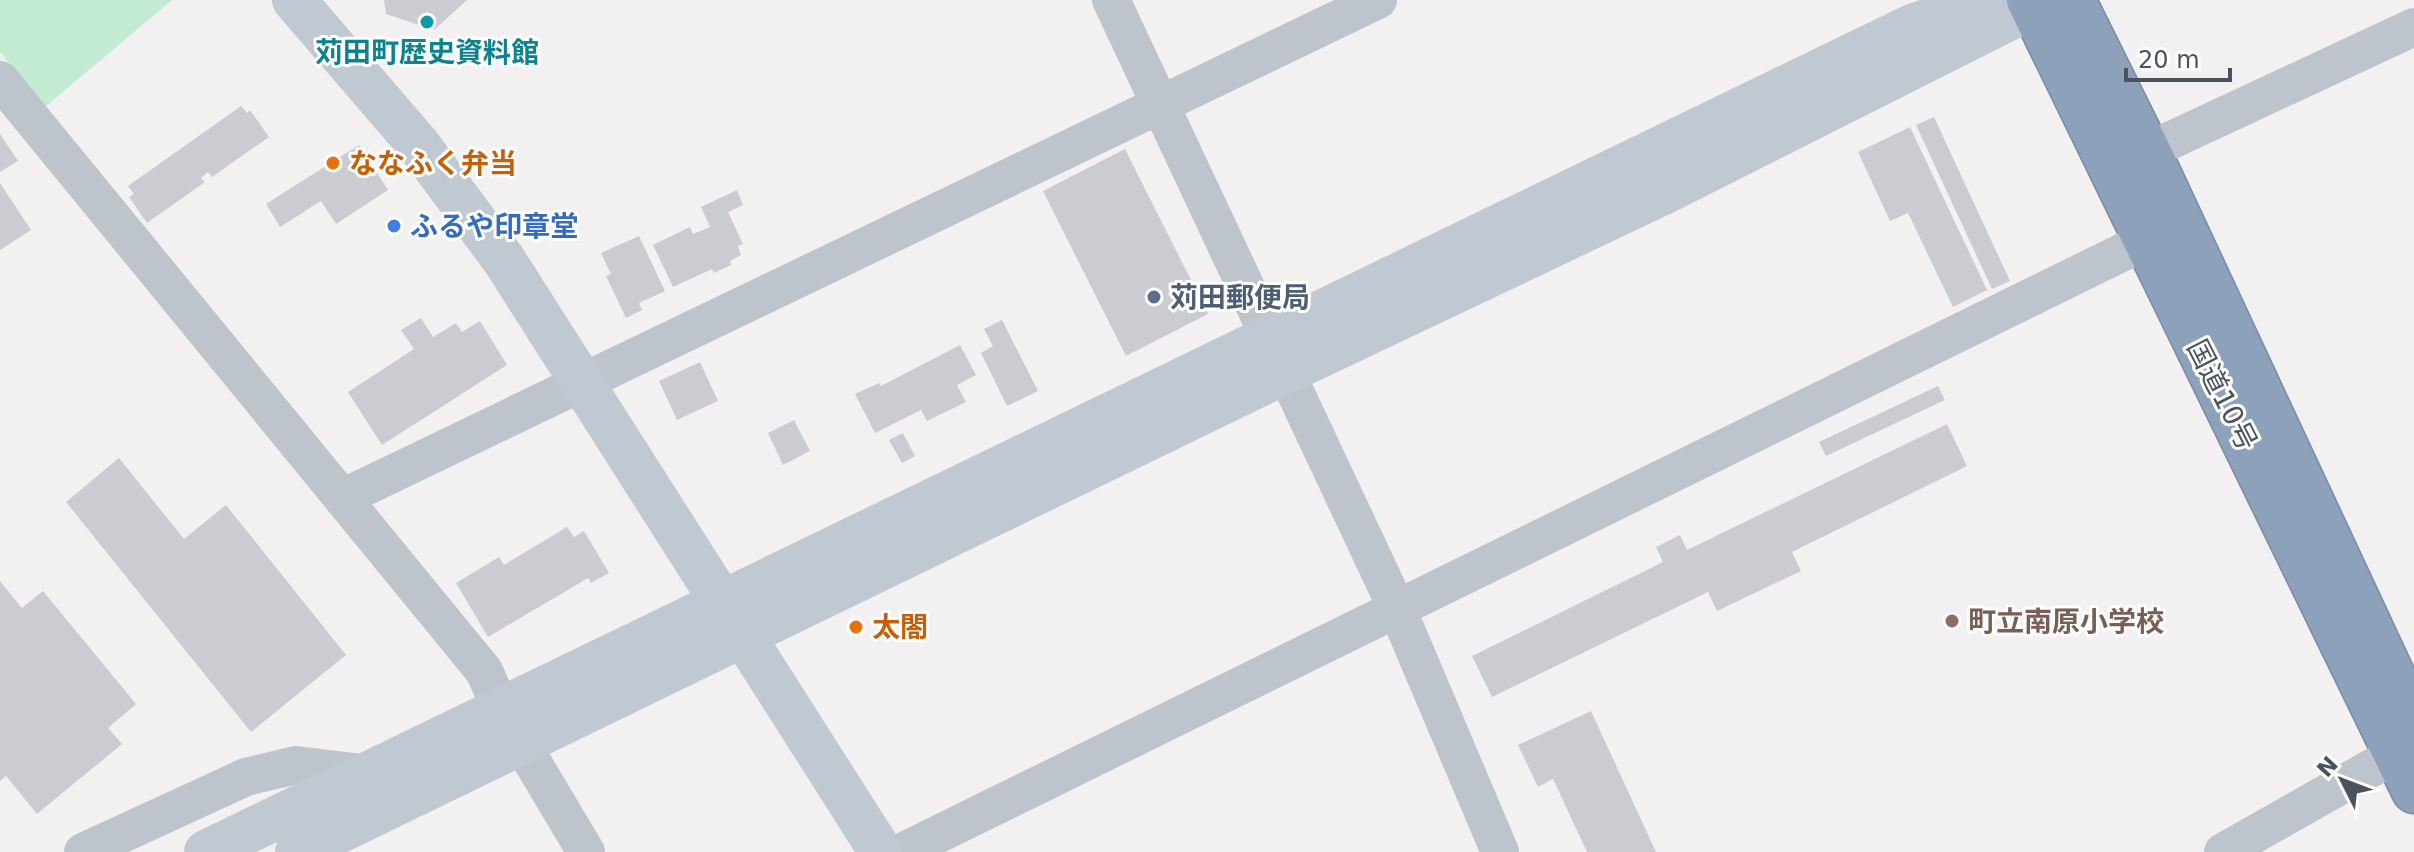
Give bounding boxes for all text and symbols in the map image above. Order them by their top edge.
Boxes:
marker: 苅田町歴史資料館 [418,13,436,31]
scale bar [2126,32,2230,82]
place label: 苅田町歴史資料館 [315,36,539,69]
text: 20 m [2138,46,2200,74]
place label: ななふく弁当 [349,147,517,180]
marker: ななふく弁当 [324,154,342,172]
place label: ふるや印章堂 [410,210,578,243]
marker: ふるや印章堂 [385,217,403,235]
place label: 苅田郵便局 [1170,281,1310,314]
marker: 苅田郵便局 [1145,288,1163,306]
street label: 国道10号 [2180,334,2264,456]
place label: 町立南原小学校 [1968,605,2164,638]
place label: 太閤 [872,611,928,644]
marker: 町立南原小学校 [1943,612,1961,630]
marker: 太閤 [847,618,865,636]
north arrow [2302,740,2382,820]
text: N [2312,752,2343,782]

